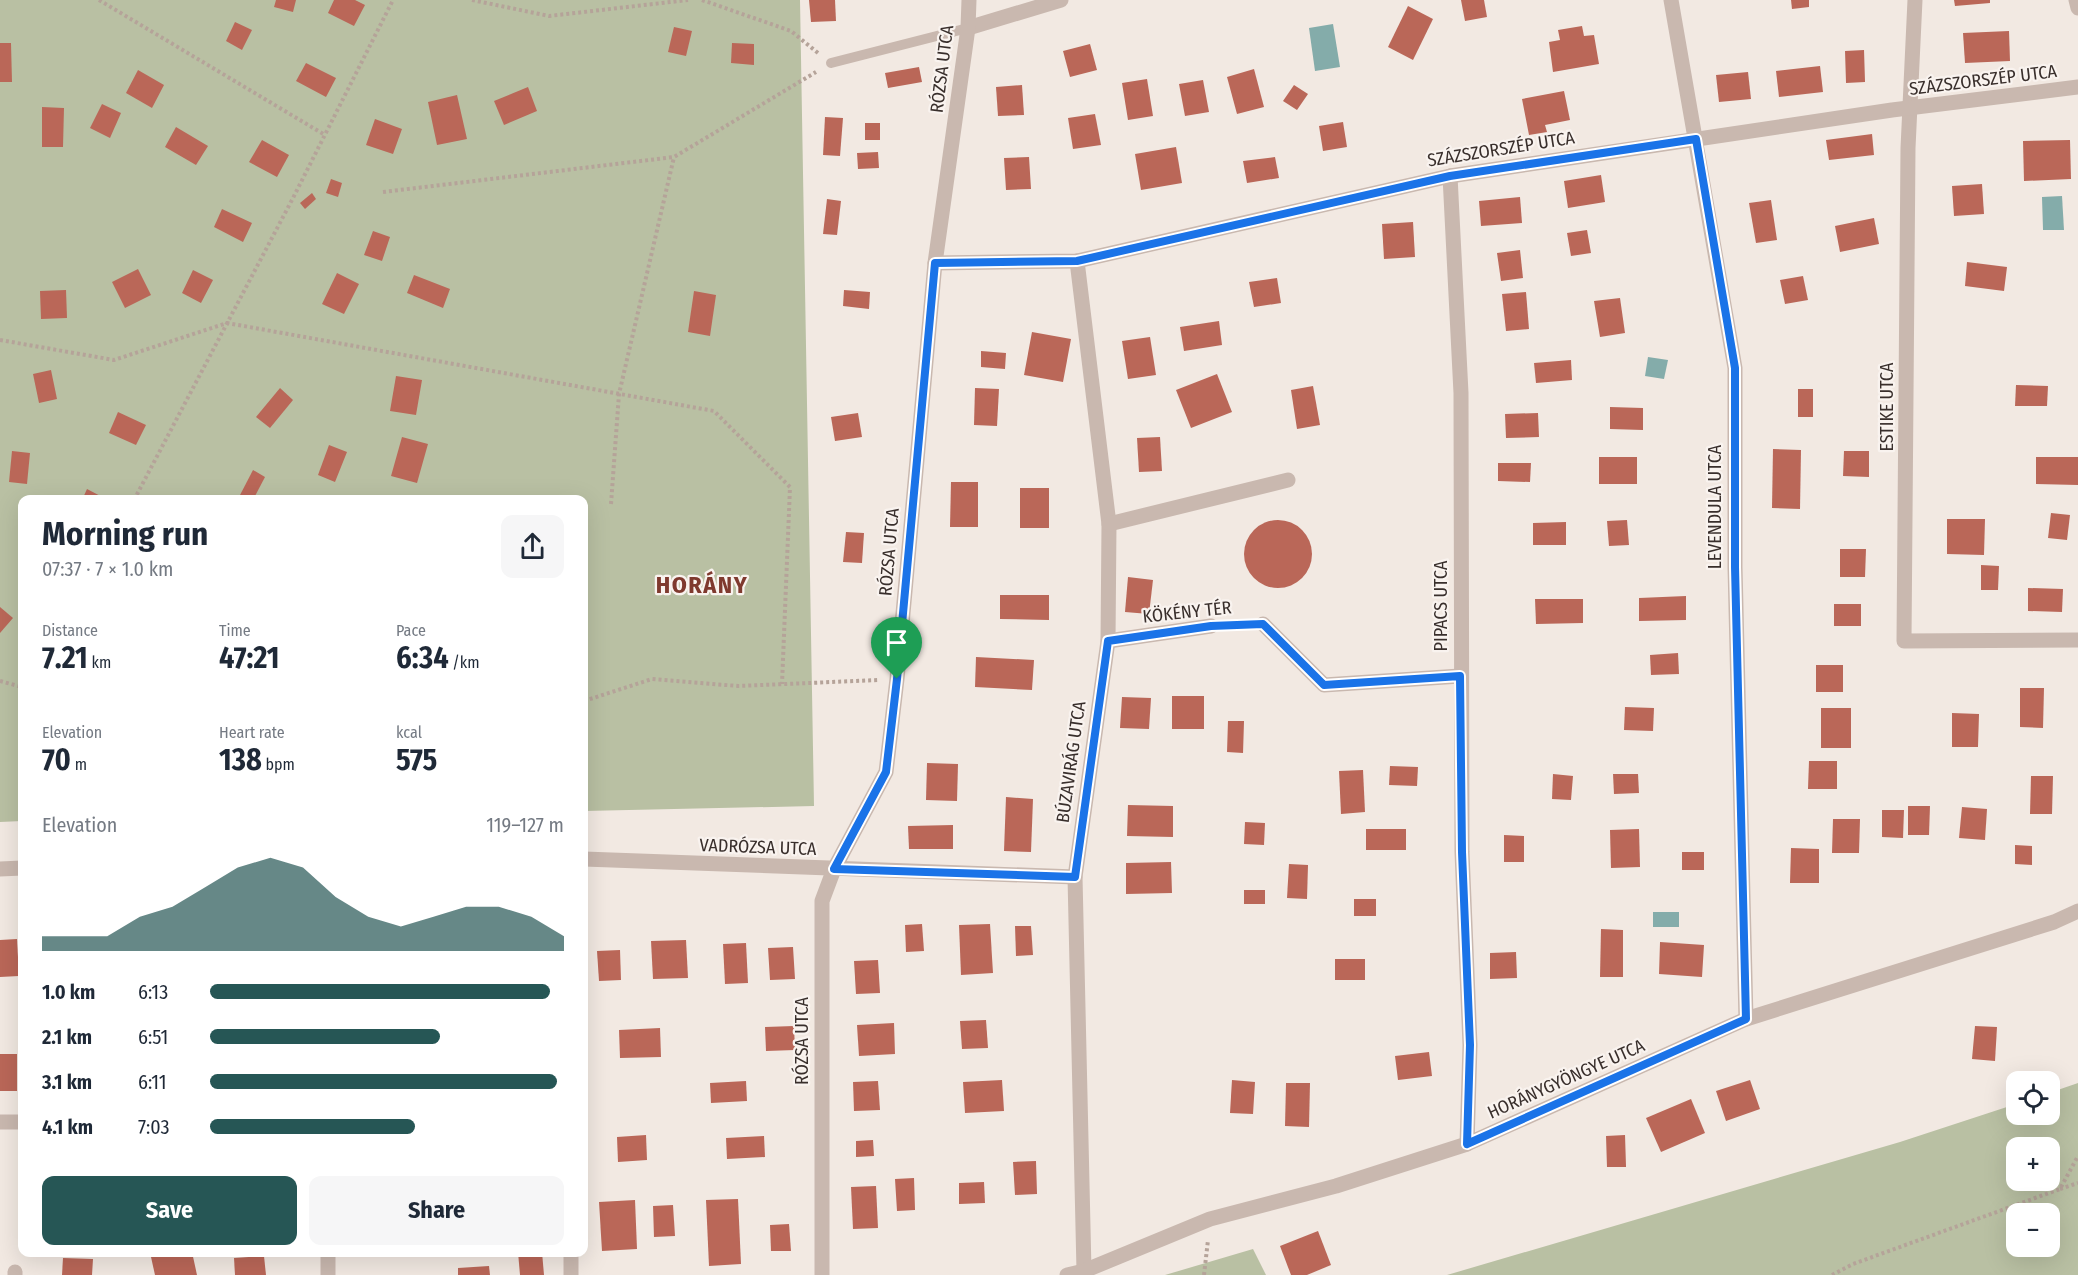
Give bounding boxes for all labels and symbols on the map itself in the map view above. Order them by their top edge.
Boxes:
street label: RÓZSA UTCA [926,23,958,114]
street label: SZÁZSZORSZÉP UTCA [1908,59,2059,100]
street label: SZÁZSZORSZÉP UTCA [1426,125,1577,171]
street label: ESTIKE UTCA [1876,362,1898,451]
street label: LEVENDULA UTCA [1704,444,1726,569]
street label: RÓZSA UTCA [874,507,904,597]
street label: PIPACS UTCA [1430,560,1452,651]
district label: HORÁNY [656,570,748,599]
street label: KÖKÉNY TÉR [1141,595,1233,628]
pin [871,617,922,679]
street label: BÚZAVIRÁG UTCA [1051,699,1090,824]
street label: VADRÓZSA UTCA [699,834,817,860]
street label: RÓZSA UTCA [791,996,813,1085]
street label: HORÁNYGYÖNGYE UTCA [1484,1033,1648,1124]

